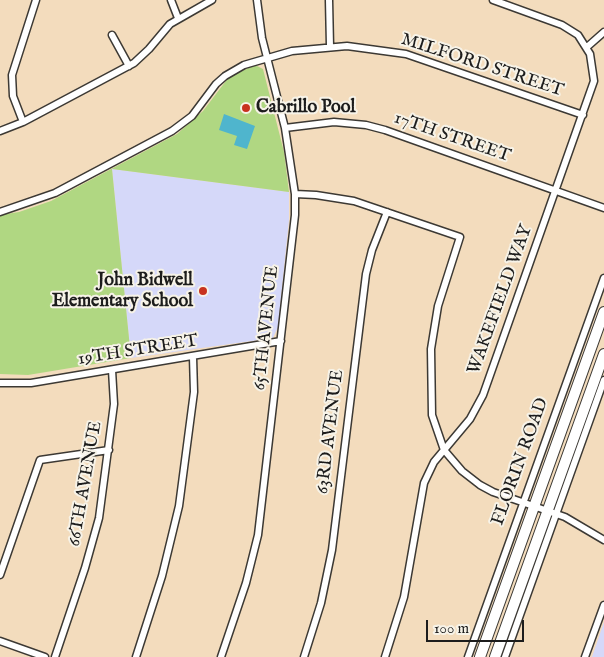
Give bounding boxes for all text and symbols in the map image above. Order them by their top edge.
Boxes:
street label: MILFORD STREET [398,30,566,102]
place label: Cabrillo Pool [256,97,355,119]
marker: Cabrillo Pool [240,102,252,114]
street label: 17TH STREET [391,108,513,168]
street label: WAKEFIELD WAY [464,222,538,378]
street label: 65TH AVENUE [250,264,284,392]
place label: John Bidwell Elementary School [52,270,193,312]
marker: John Bidwell Elementary School [197,285,209,297]
street label: 19TH STREET [77,331,199,371]
street label: 63RD AVENUE [313,369,349,495]
street label: FLORIN ROAD [488,395,554,529]
street label: 66TH AVENUE [64,420,108,548]
scale bar [429,610,526,642]
text: 100 m [434,619,469,638]

